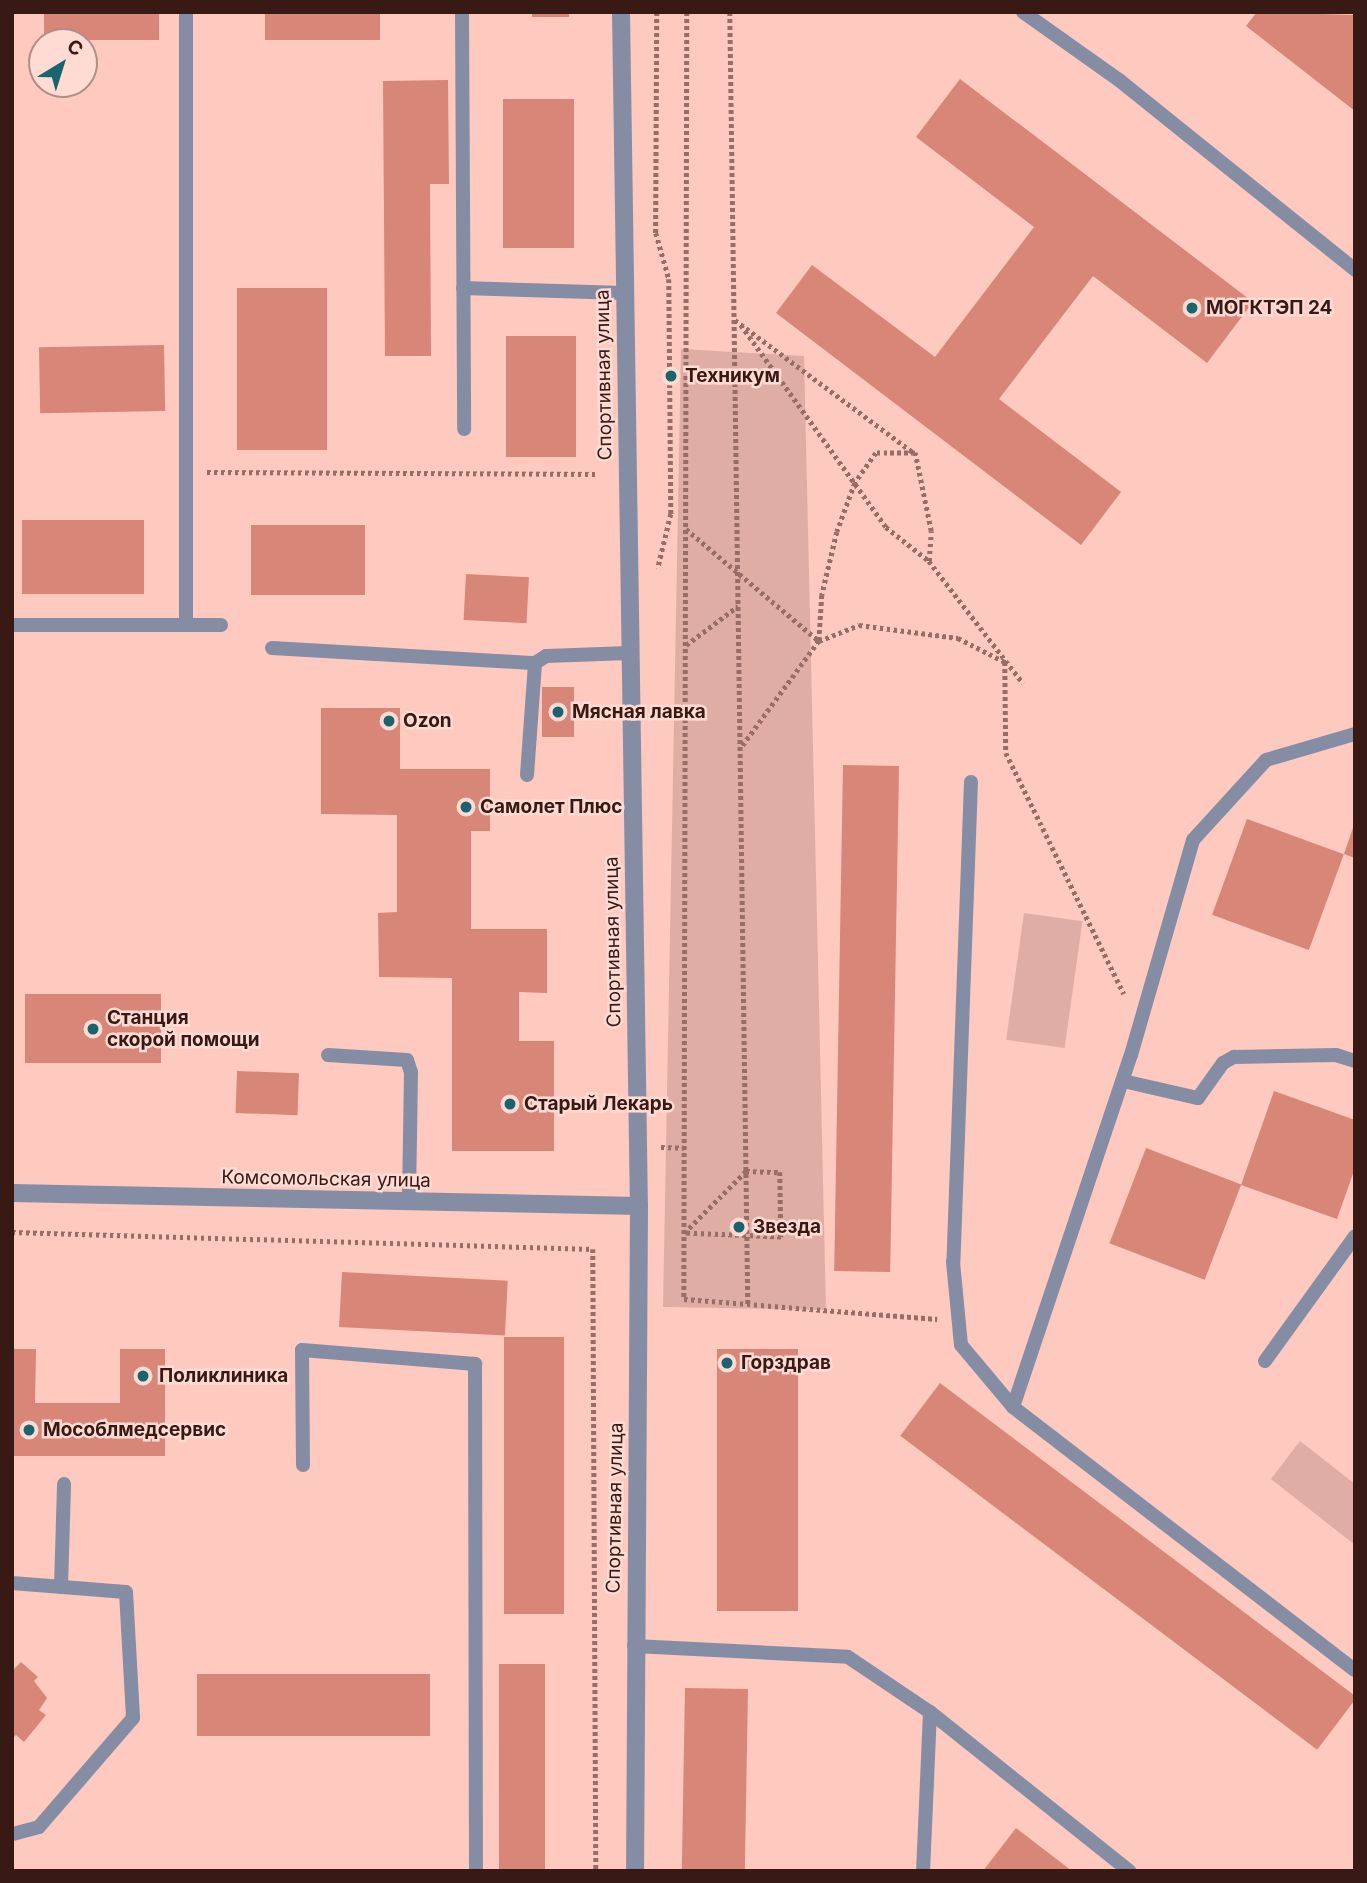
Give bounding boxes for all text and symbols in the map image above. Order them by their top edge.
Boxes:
north arrow [28,28,98,98]
text: С [62,34,88,61]
street label: Спортивная улица [591,289,617,461]
place label: МОГКТЭП 24 [1206,297,1332,319]
marker: МОГКТЭП 24 [1184,300,1200,316]
place label: Техникум [685,365,780,387]
marker: Техникум [663,368,679,384]
place label: Мясная лавка [572,701,706,723]
marker: Мясная лавка [550,704,566,720]
place label: Ozon [403,710,452,732]
marker: Ozon [381,713,397,729]
place label: Самолет Плюс [480,796,622,818]
marker: Самолет Плюс [458,799,474,815]
street label: Спортивная улица [600,856,626,1028]
place label: Станция скорой помощи [107,1007,260,1051]
marker: Станция скорой помощи [85,1021,101,1037]
place label: Старый Лекарь [524,1093,673,1115]
marker: Старый Лекарь [502,1096,518,1112]
street label: Комсомольская улица [221,1166,431,1192]
place label: Звезда [753,1216,821,1238]
marker: Звезда [731,1219,747,1235]
place label: Горздрав [741,1352,831,1374]
marker: Горздрав [719,1355,735,1371]
place label: Поликлиника [159,1365,288,1387]
marker: Поликлиника [133,1366,153,1386]
place label: Мособлмедсервис [43,1419,226,1441]
marker: Мособлмедсервис [21,1422,37,1438]
street label: Спортивная улица [602,1422,628,1594]

